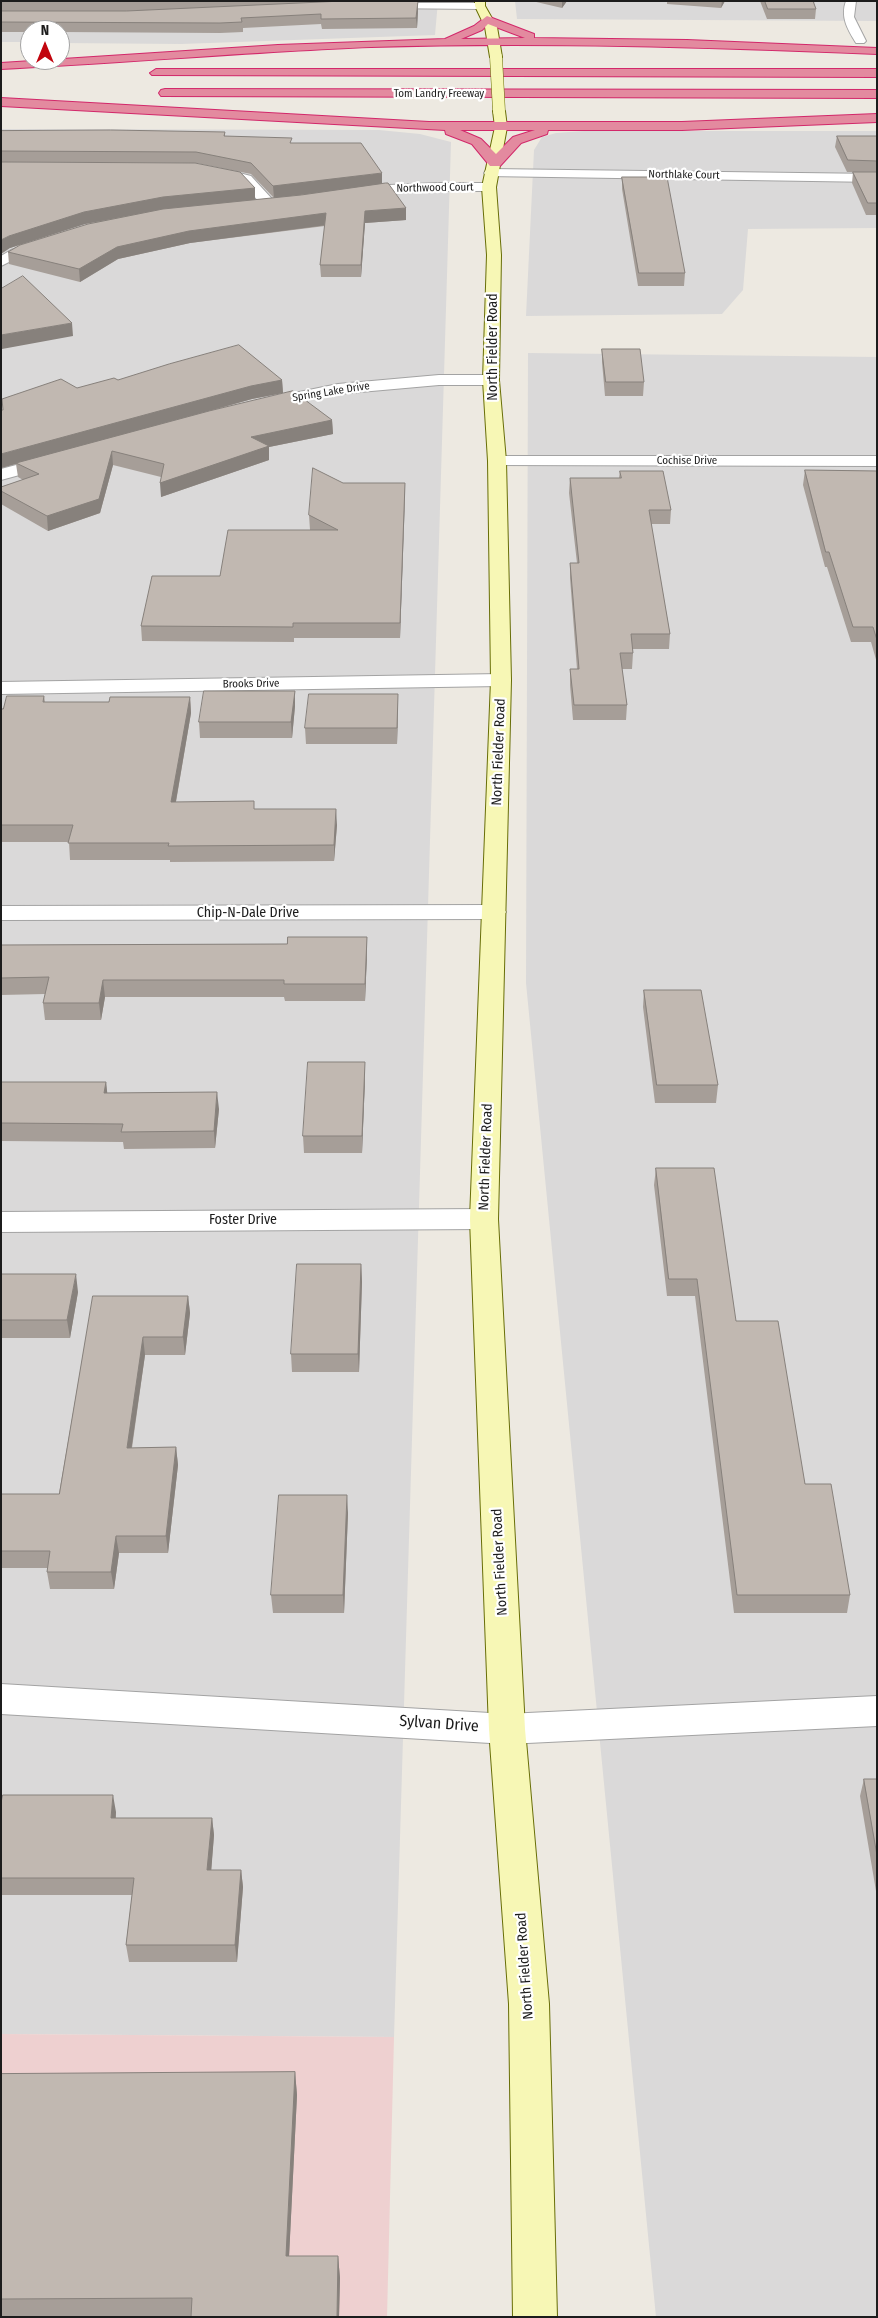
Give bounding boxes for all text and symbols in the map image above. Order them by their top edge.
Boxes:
north arrow [20,20,70,70]
text: N [41,22,49,39]
street label: Tom Landry Freeway [394,87,484,101]
street label: Northlake Court [648,168,720,182]
street label: Northwood Court [396,181,474,195]
street label: North Fielder Road [485,293,501,401]
street label: Spring Lake Drive [291,379,371,405]
street label: Cochise Drive [657,454,717,468]
street label: Brooks Drive [223,677,279,691]
street label: North Fielder Road [489,698,509,806]
street label: Chip-N-Dale Drive [197,905,299,921]
street label: North Fielder Road [476,1103,496,1211]
street label: Foster Drive [209,1212,277,1228]
street label: North Fielder Road [489,1508,511,1616]
street label: Sylvan Drive [399,1712,479,1736]
street label: North Fielder Road [513,1912,537,2020]

